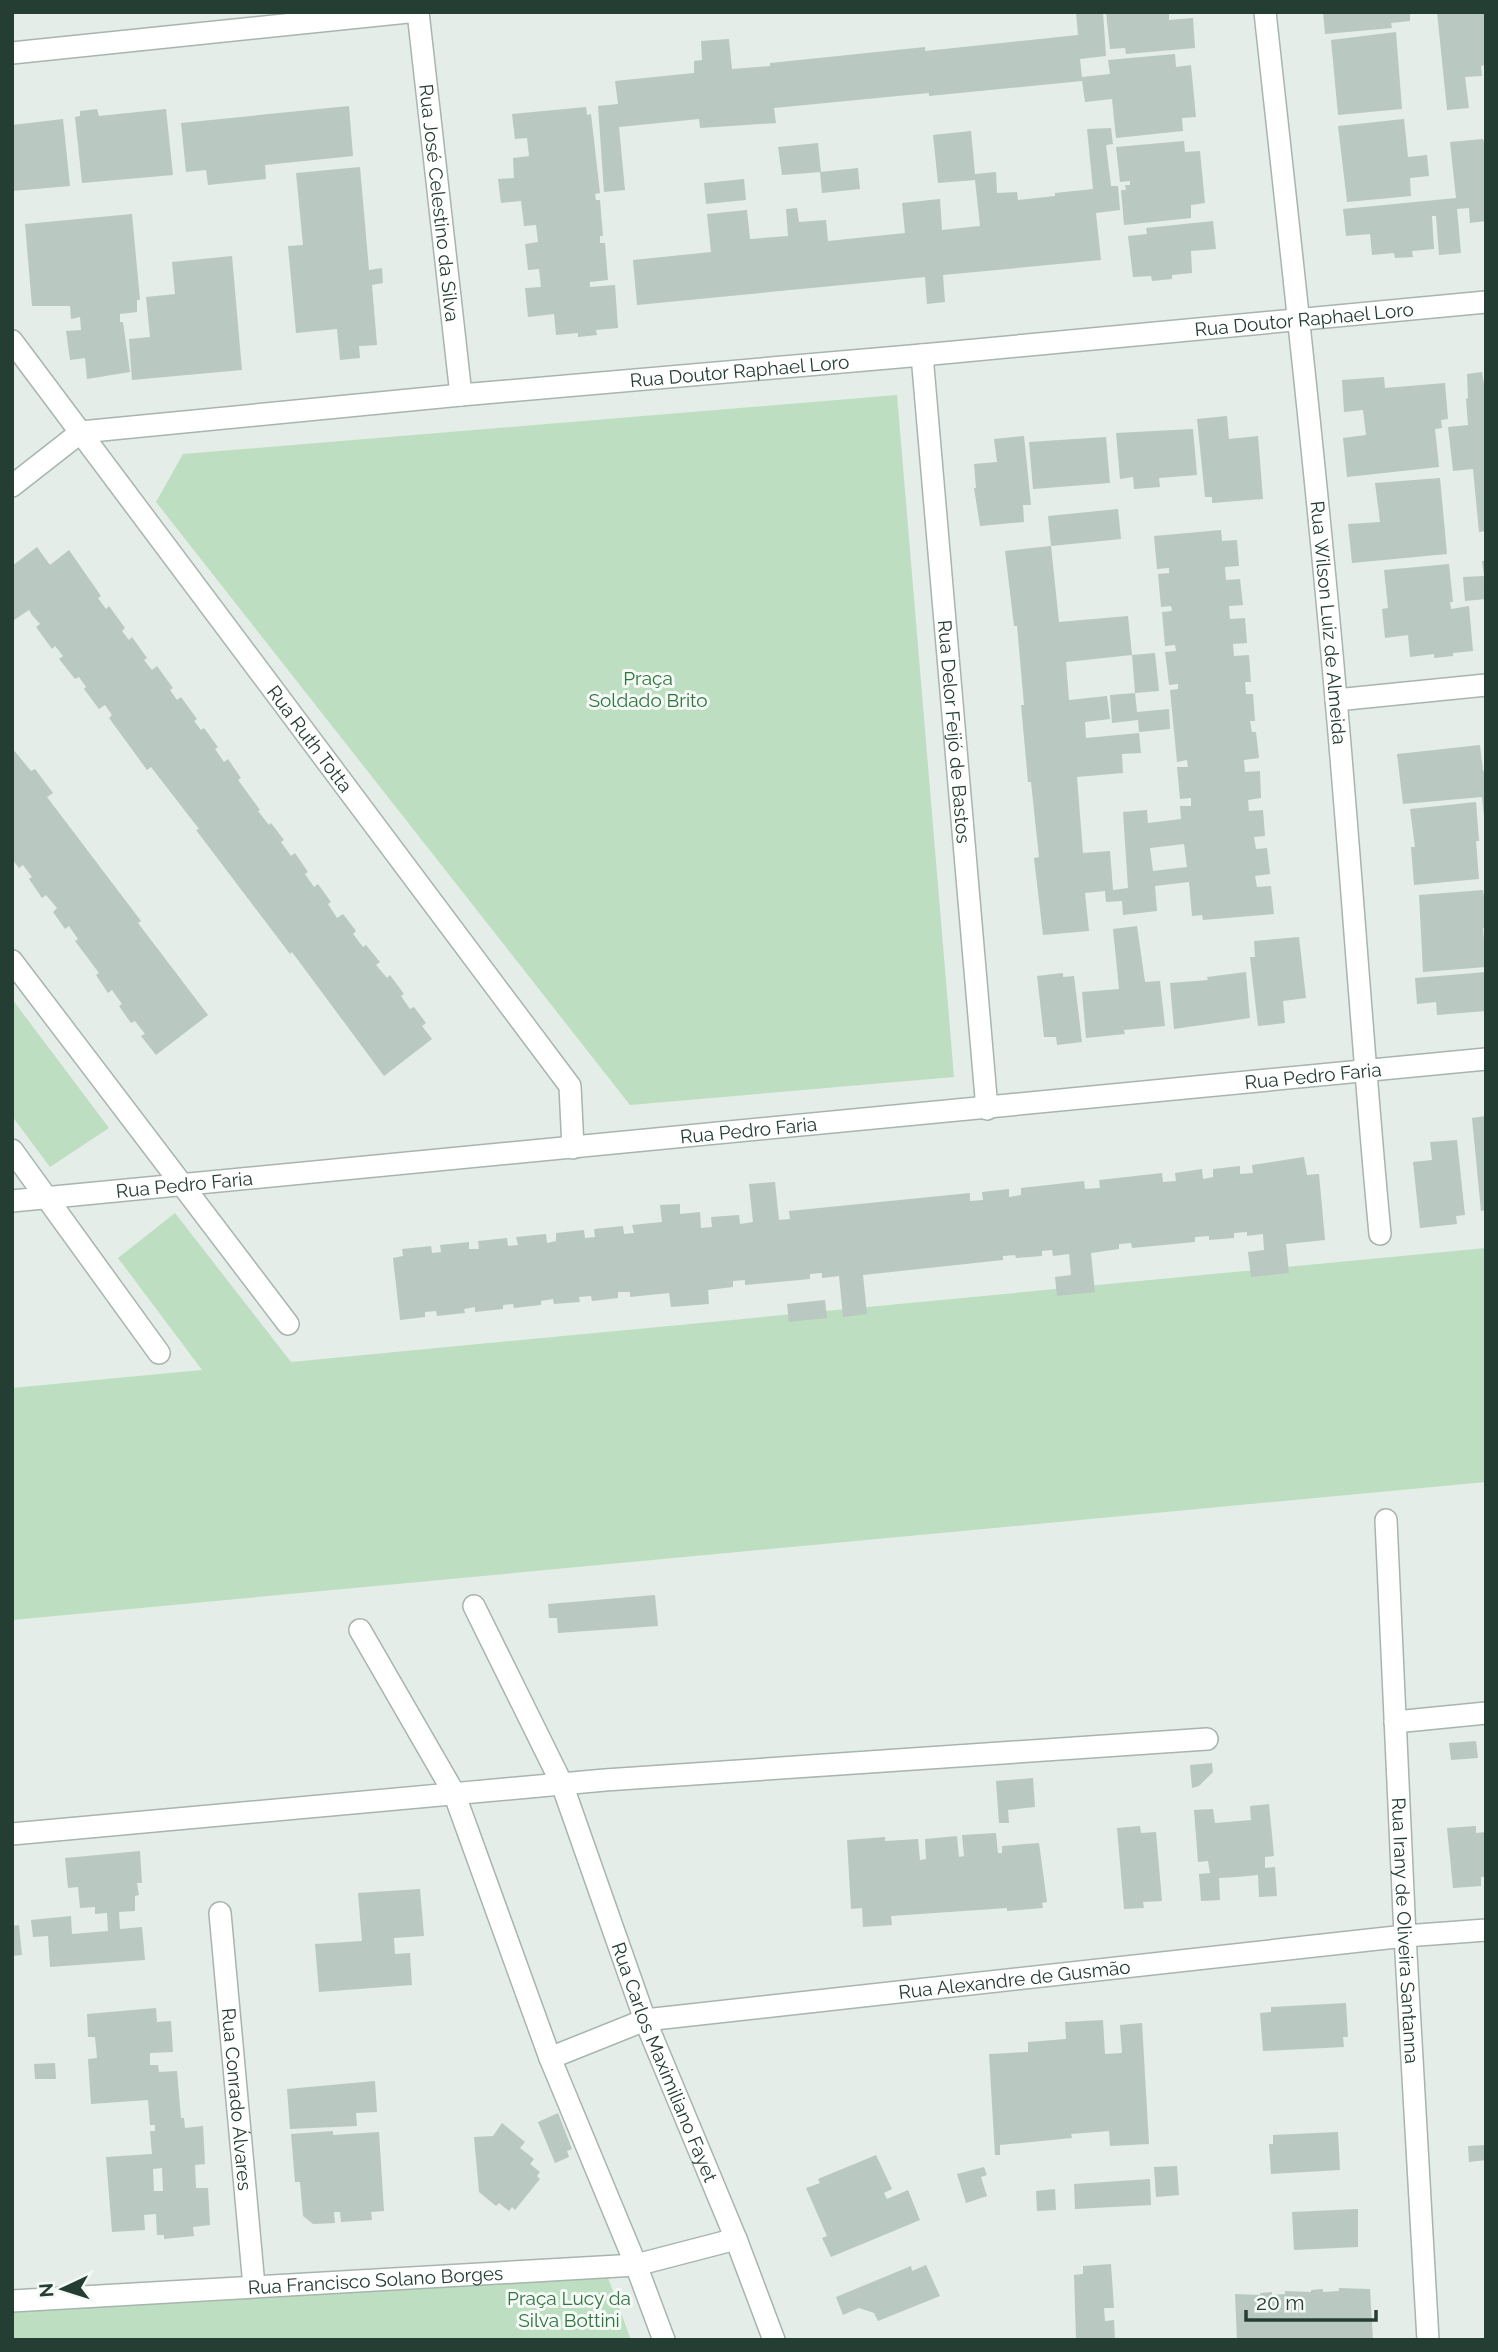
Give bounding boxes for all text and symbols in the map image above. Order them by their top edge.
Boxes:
street label: Rua José Celestino da Silva [415,83,464,323]
street label: Rua Doutor Raphael Loro [1194,298,1415,340]
street label: Rua Doutor Raphael Loro [629,350,850,391]
street label: Rua Wilson Luiz de Almeida [1306,500,1351,745]
street label: Rua Delor Feijó de Bastos [934,619,975,844]
park label: Praça Soldado Brito [588,667,708,711]
street label: Rua Ruth Totta [263,681,357,797]
street label: Rua Pedro Faria [1244,1058,1382,1093]
street label: Rua Pedro Faria [679,1112,818,1148]
street label: Rua Pedro Faria [115,1167,254,1202]
street label: Rua Irany de Oliveira Santanna [1388,1797,1423,2064]
street label: Rua Carlos Maximiliano Fayet [607,1939,722,2186]
street label: Rua Alexandre de Gusmão [897,1955,1132,2003]
street label: Rua Conrado Álvares [218,2007,256,2191]
north arrow [28,2254,98,2324]
street label: Rua Francisco Solano Borges [247,2262,504,2298]
scale bar [1246,2278,1376,2322]
text: N [35,2282,58,2298]
park label: Praça Lucy da Silva Bottini [507,2287,631,2331]
text: 20 m [1256,2290,1304,2315]

